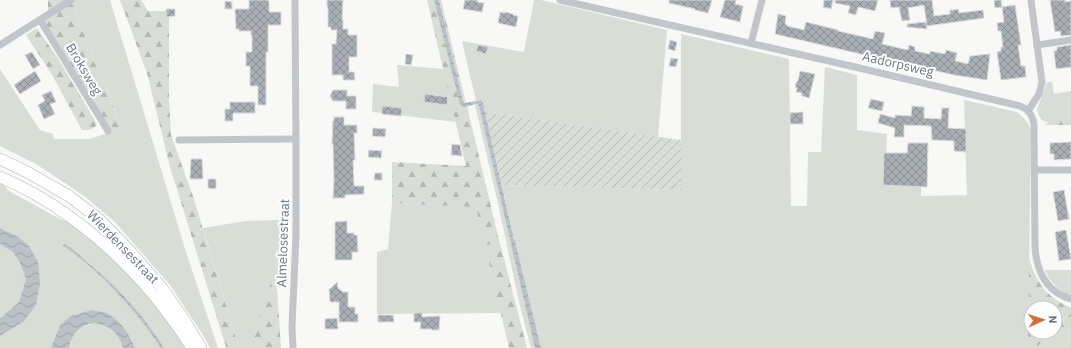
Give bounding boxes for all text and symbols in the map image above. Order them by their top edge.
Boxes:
street label: Broksweg [62,40,106,98]
street label: Aadorpsweg [861,48,935,80]
street label: Almelosestraat [273,198,293,288]
street label: Wierdensestraat [83,207,163,287]
north arrow [1023,300,1063,340]
text: N [1046,315,1060,324]

